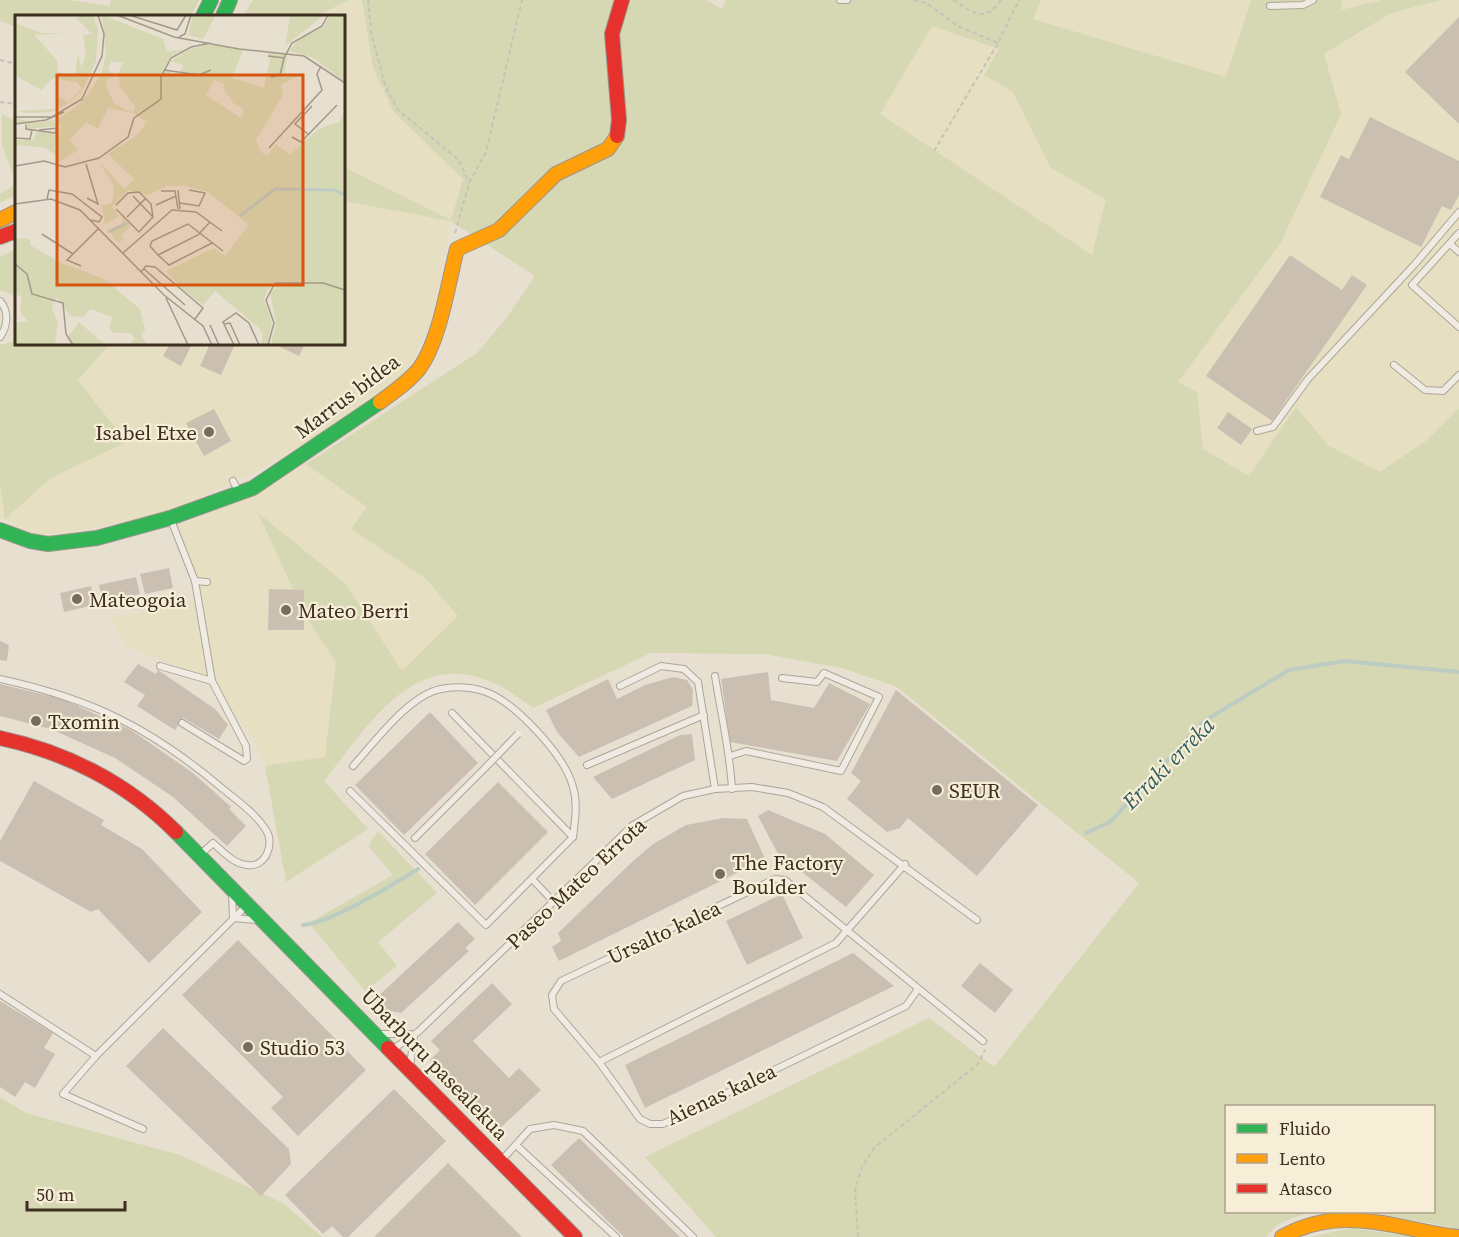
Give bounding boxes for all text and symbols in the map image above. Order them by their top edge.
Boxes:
inset map [15,15,345,345]
street label: Marrus bidea [289,347,406,445]
place label: Isabel Etxe [95,418,197,447]
marker: Isabel Etxe [202,425,216,439]
place label: Mateogoia [89,585,187,614]
marker: Mateogoia [70,592,84,606]
place label: Mateo Berri [298,596,409,625]
marker: Mateo Berri [279,603,293,617]
place label: Txomin [48,707,120,736]
water label: Erraki erreka [1115,710,1221,816]
marker: Txomin [29,714,43,728]
place label: SEUR [949,776,1001,805]
marker: SEUR [930,783,944,797]
street label: Paseo Mateo Errota [500,810,652,956]
place label: The Factory Boulder [732,848,844,901]
marker: The Factory Boulder [713,867,727,881]
street label: Ursalto kalea [602,893,726,971]
street label: Ubarburu pasealekua [355,982,516,1147]
place label: Studio 53 [260,1033,345,1062]
marker: Studio 53 [241,1040,255,1054]
street label: Aienas kalea [661,1056,781,1132]
legend [1225,1105,1435,1213]
text: Fluido [1279,1116,1331,1141]
text: Lento [1279,1146,1326,1171]
scale bar [27,1174,124,1212]
text: Atasco [1279,1176,1332,1201]
text: 50 m [36,1182,74,1207]

